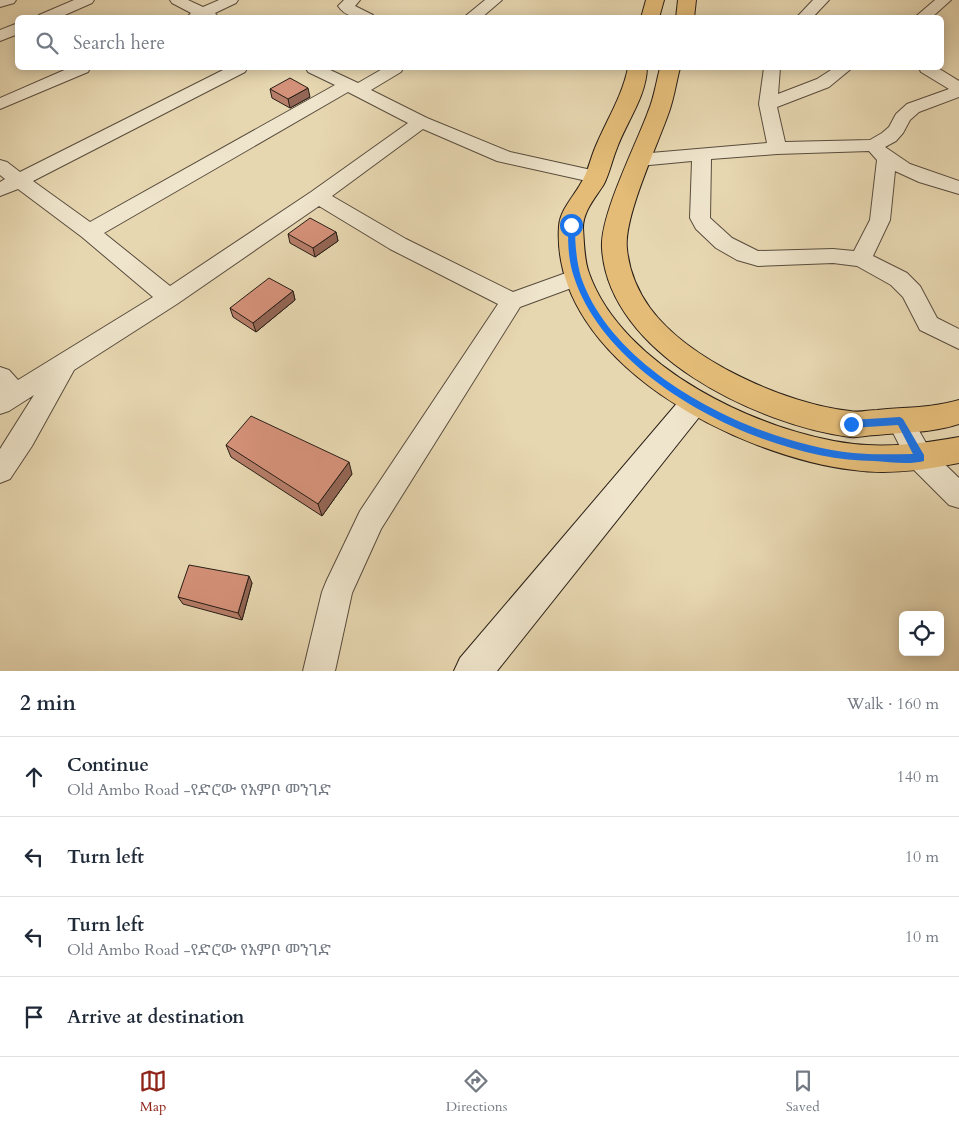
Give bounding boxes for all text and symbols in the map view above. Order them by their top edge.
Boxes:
search box [15,15,944,70]
icon: search [33,29,61,57]
text: Search here [73,30,165,56]
route start [560,214,583,237]
route end [840,413,863,436]
map controls [899,611,944,656]
button: locate [899,611,944,656]
text: 2 min [20,689,76,718]
text: Walk · 160 m [847,693,939,715]
text: Continue [67,752,149,778]
icon: ahead [20,763,48,791]
text: 140 m [897,766,939,788]
text: Old Ambo Road -የድሮው የአምቦ መንገድ [67,779,331,801]
icon: left [20,843,48,871]
text: Turn left [67,844,144,870]
text: 10 m [905,846,939,868]
text: Turn left [67,912,144,938]
icon: left [20,923,48,951]
text: 10 m [905,926,939,948]
text: Old Ambo Road -የድሮው የአምቦ መንገድ [67,939,331,961]
icon: arrive [20,1003,48,1031]
text: Arrive at destination [67,1004,244,1030]
tab: Map [139,1067,167,1116]
tab: Directions [446,1067,507,1116]
tab: Saved [786,1067,820,1116]

